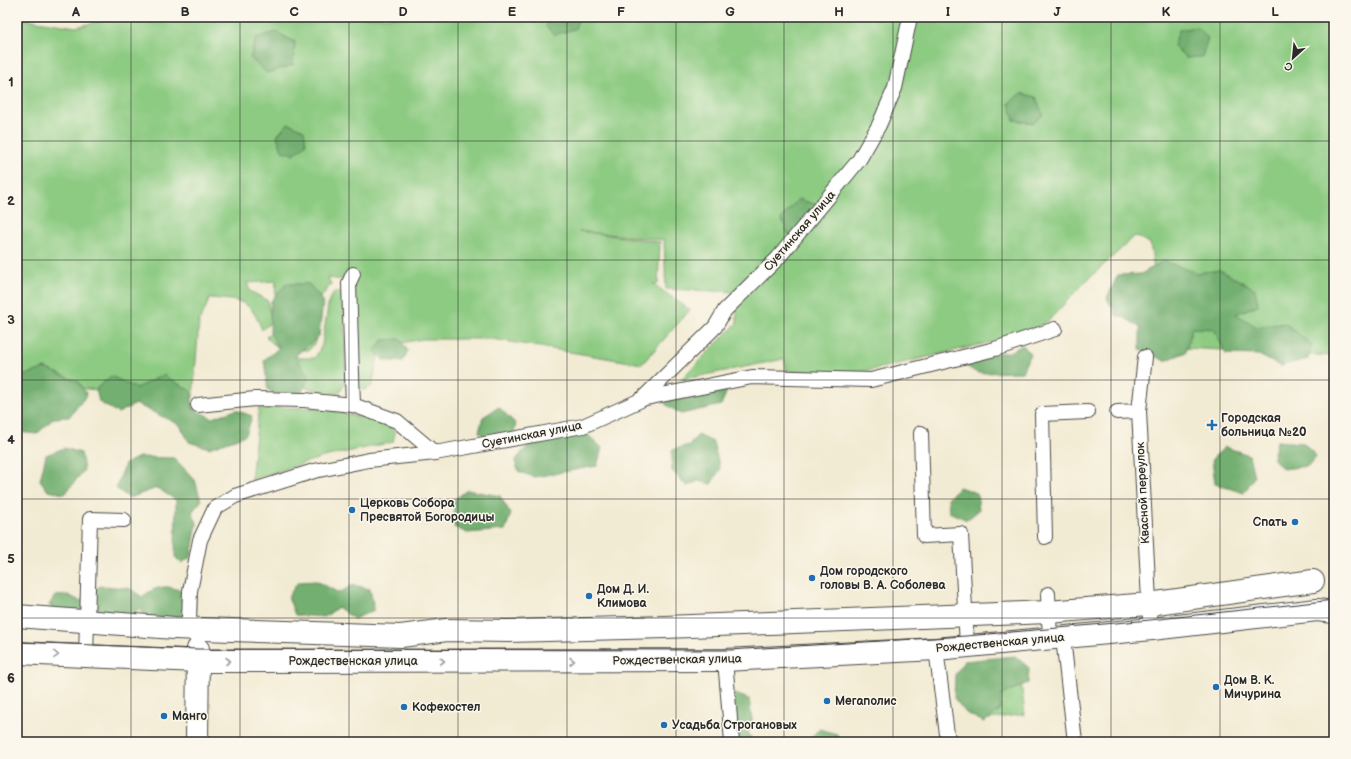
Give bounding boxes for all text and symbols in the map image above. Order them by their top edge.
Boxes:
text: A [71,4,80,20]
text: B [180,4,190,20]
text: C [289,4,299,20]
text: D [398,4,408,20]
text: E [508,4,517,20]
text: F [617,4,625,20]
text: G [725,4,735,20]
text: H [834,4,844,20]
text: I [946,4,950,20]
text: J [1053,4,1061,20]
text: K [1162,4,1171,20]
text: L [1271,4,1279,20]
north arrow [1273,38,1313,78]
text: С [1282,59,1295,74]
text: 1 [8,74,14,90]
street label: Суетинская улица [761,188,839,274]
text: 2 [7,193,15,209]
text: 3 [7,312,15,328]
place label: Городская больница №20 [1221,411,1306,440]
street label: Суетинская улица [481,418,583,452]
marker: Городская больница №20 [1206,419,1218,431]
text: 4 [7,432,15,448]
street label: Квасной переулок [1133,441,1153,544]
place label: Церковь Собора Пресвятой Богородицы [360,496,494,525]
marker: Церковь Собора Пресвятой Богородицы [347,505,357,515]
place label: Спать [1253,515,1288,530]
marker: Спать [1290,517,1300,527]
text: 5 [7,551,15,567]
place label: Дом городского головы В. А. Соболева [820,564,946,593]
marker: Дом городского головы В. А. Соболева [807,573,817,583]
place label: Дом Д. И. Климова [597,582,650,611]
marker: Дом Д. И. Климова [584,591,594,601]
street label: Рождественская улица [935,630,1065,656]
one-way arrow [53,650,59,659]
street label: Рождественская улица [612,651,742,669]
street label: Рождественская улица [288,654,418,669]
one-way arrow [225,657,231,665]
one-way arrow [439,657,445,665]
one-way arrow [569,657,575,665]
text: 6 [7,670,15,686]
place label: Дом В. К. Мичурина [1224,673,1282,702]
marker: Дом В. К. Мичурина [1211,682,1221,692]
place label: Мегаполис [835,694,897,709]
marker: Мегаполис [822,696,832,706]
place label: Кофехостел [412,700,481,715]
marker: Кофехостел [399,702,409,712]
place label: Манго [172,709,208,724]
marker: Манго [159,711,169,721]
place label: Усадьба Строгановых [672,718,797,733]
marker: Усадьба Строгановых [659,720,669,730]

